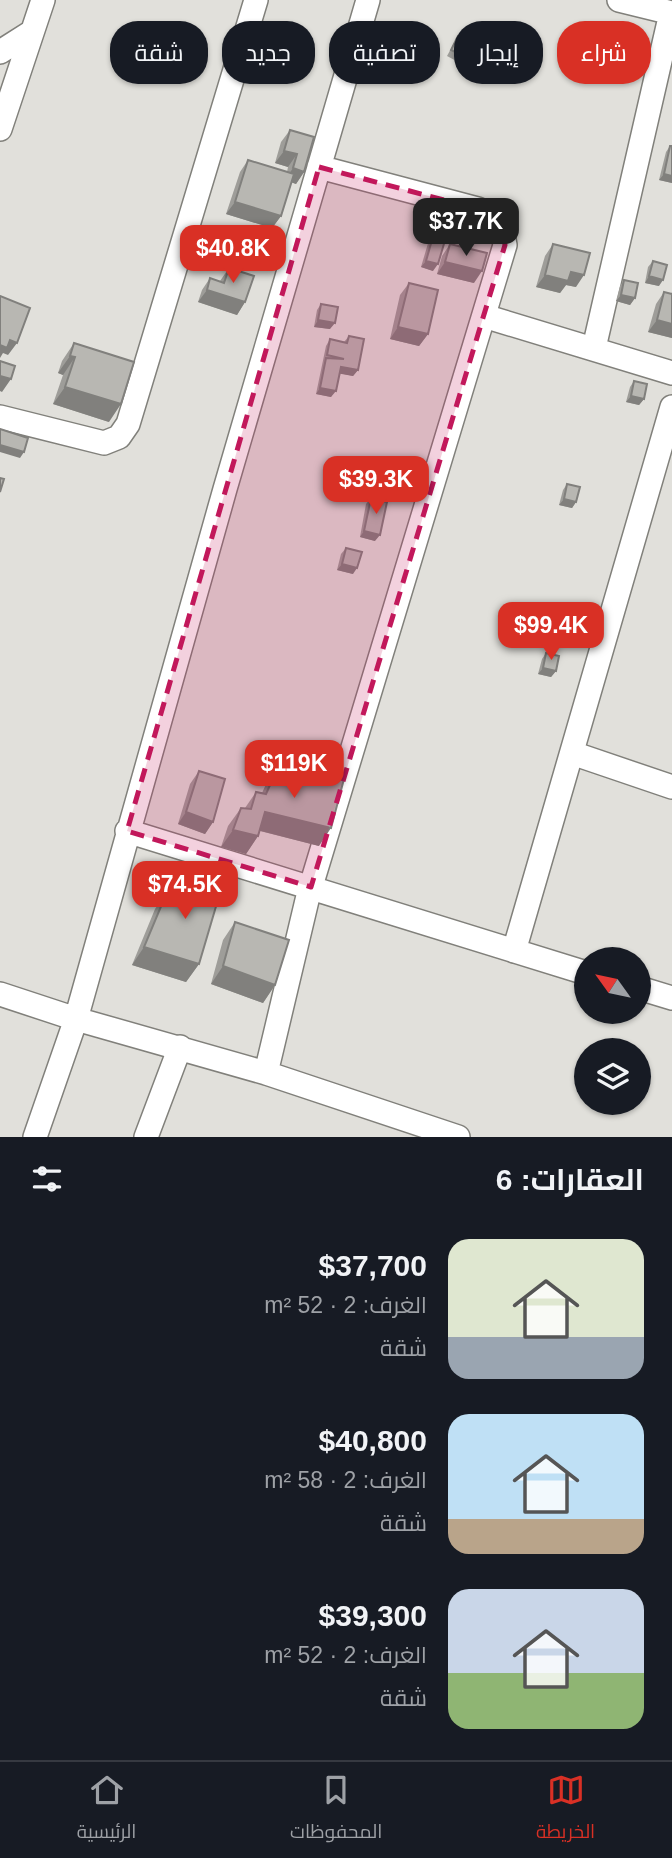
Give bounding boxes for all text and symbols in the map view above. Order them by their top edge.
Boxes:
chip: شقة [110,21,208,84]
chip: جديد [222,21,315,84]
chip: تصفية [329,21,440,84]
chip: إيجار [454,21,543,84]
chip: شراء [557,21,651,84]
pin: $37.7K [409,198,523,258]
text: $37.7K [429,208,503,234]
pin: $40.8K [176,226,290,285]
text: $40.8K [196,235,270,261]
pin: $39.3K [319,456,433,516]
text: $39.3K [339,466,413,492]
pin: $99.4K [494,602,608,662]
text: $99.4K [514,612,588,638]
pin: $119K [245,740,343,800]
text: $119K [261,750,327,776]
pin: $74.5K [128,862,242,921]
text: $74.5K [148,871,222,897]
north arrow [574,947,651,1024]
map controls [574,947,651,1115]
button: layers [574,1038,651,1115]
icon: filters [28,1160,66,1198]
text: العقارات: 6 [496,1163,644,1196]
text: $37,700 [319,1249,427,1282]
icon: home [504,1267,588,1351]
text: الغرف: 2 · 52 m² [264,1292,427,1318]
text: شقة [380,1335,427,1361]
text: $40,800 [319,1424,427,1457]
icon: home [504,1442,588,1526]
text: الغرف: 2 · 58 m² [264,1467,427,1493]
text: شقة [380,1510,427,1536]
text: $39,300 [319,1599,427,1632]
icon: home [504,1617,588,1701]
text: الغرف: 2 · 52 m² [264,1642,427,1668]
text: شقة [380,1685,427,1711]
tab: الرئيسية [77,1771,136,1849]
tab: المحفوظات [290,1771,382,1849]
tab: الخريطة [536,1771,595,1849]

